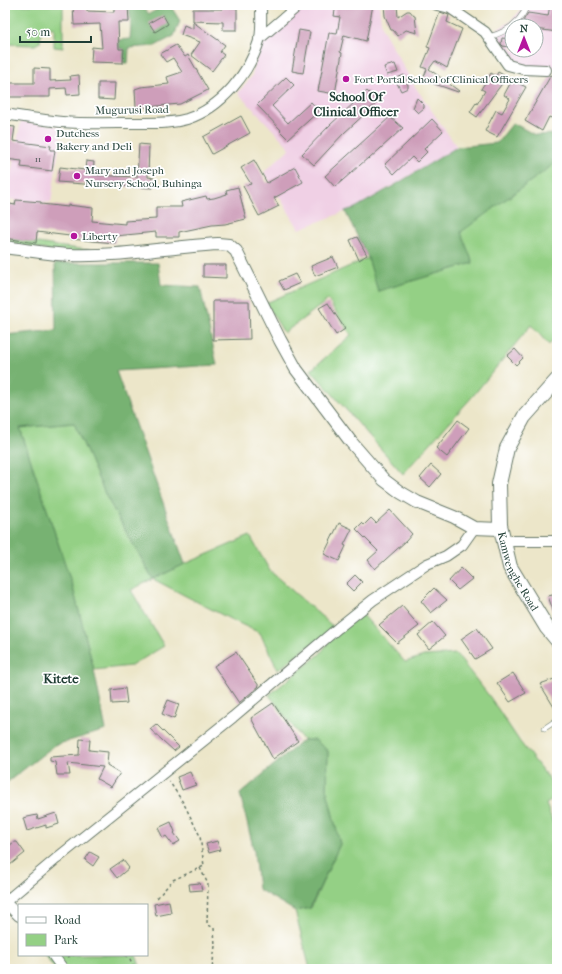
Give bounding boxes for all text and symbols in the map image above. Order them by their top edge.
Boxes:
scale bar [20,18,91,44]
north arrow [504,18,544,58]
text: N [520,22,529,35]
text: 50 m [26,25,50,39]
place label: Fort Portal School of Clinical Officers [354,73,528,86]
marker: Fort Portal School of Clinical Officers [341,74,351,84]
district label: School Of Clinical Officer [314,89,399,119]
street label: Mugurusi Road [95,103,170,117]
place label: Dutchess Bakery and Deli [56,127,133,153]
marker: Dutchess Bakery and Deli [43,134,53,144]
house number: 11 [35,154,41,164]
place label: Mary and Joseph Nursery School, Buhinga [85,164,203,190]
marker: Mary and Joseph Nursery School, Buhinga [72,171,82,181]
place label: Liberty [82,230,119,243]
marker: Liberty [69,231,79,241]
street label: Kamwenghe Road [495,530,542,614]
district label: Kitete [43,671,79,686]
legend [18,904,148,956]
text: Road [54,913,81,927]
text: Park [54,933,79,947]

